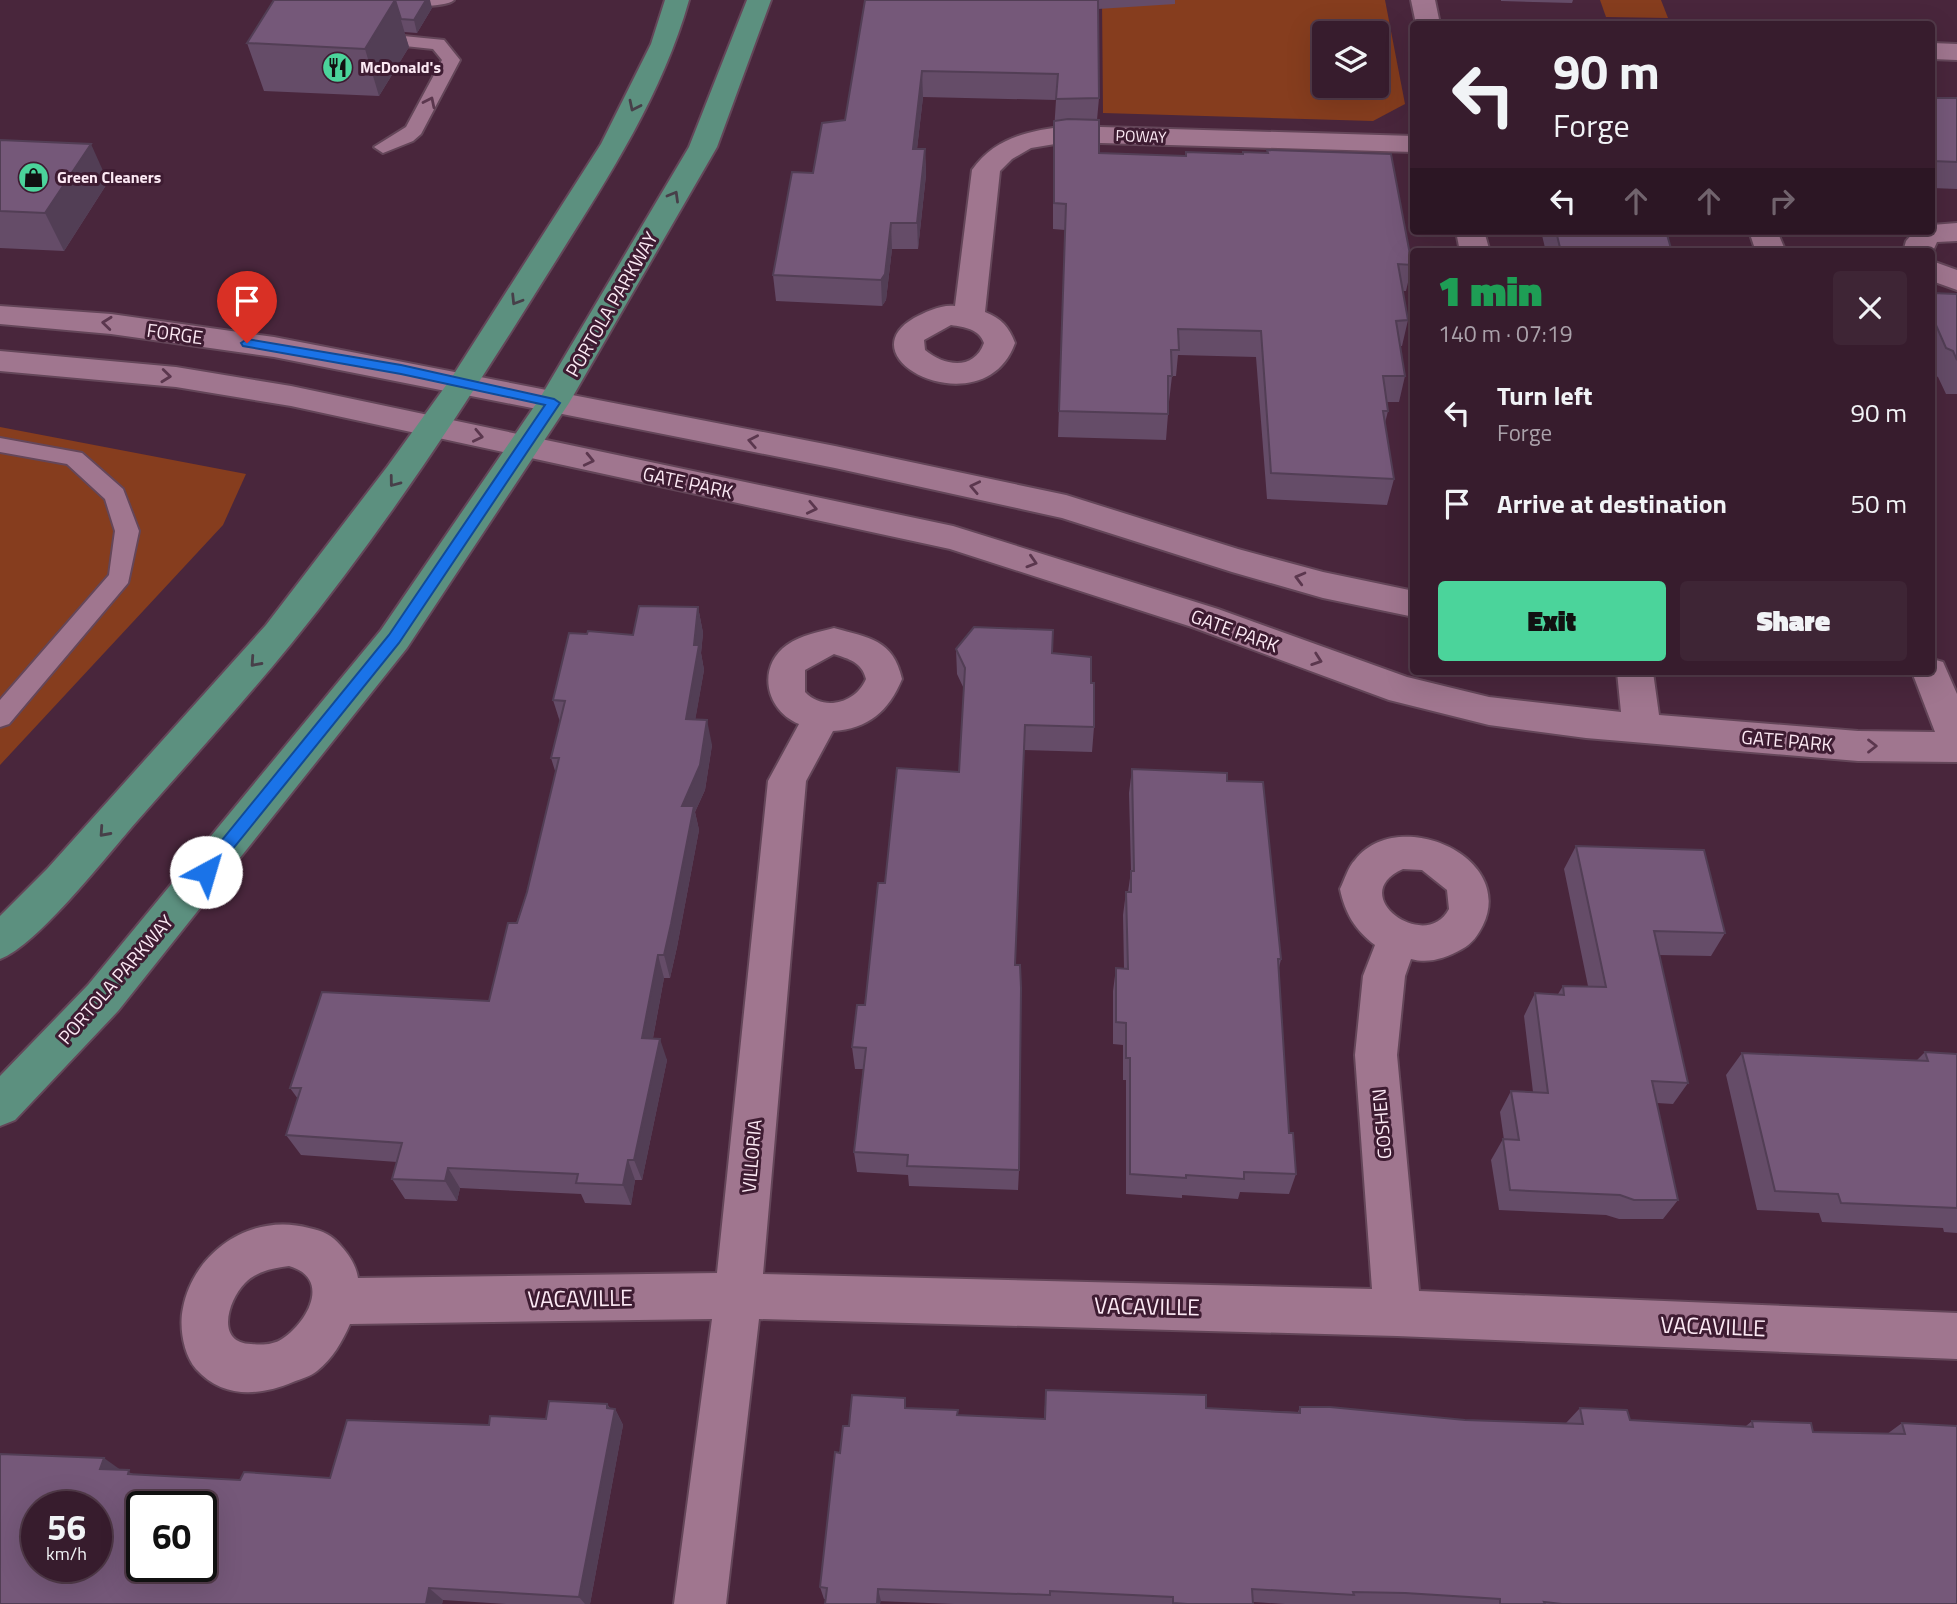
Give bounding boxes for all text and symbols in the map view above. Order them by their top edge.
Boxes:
map controls [1312,21,1389,98]
button: layers [1312,21,1389,98]
text: 90 m [1553,33,1660,108]
icon: left [1438,49,1529,140]
restaurant icon: McDonald's [320,50,354,84]
place label: McDonald's [360,55,441,79]
one-way arrow [422,97,436,109]
one-way arrow [628,99,642,111]
text: Forge [1553,101,1630,149]
street label: POWAY [1115,123,1167,149]
shop icon: Green Cleaners [17,160,51,194]
place label: Green Cleaners [57,165,161,189]
icon: left [1544,182,1582,220]
icon: ahead [1617,182,1655,220]
icon: ahead [1690,182,1728,220]
icon: right [1763,182,1801,220]
one-way arrow [666,190,679,203]
street label: PORTOLA PARKWAY [558,225,665,382]
text: 1 min [1438,258,1542,322]
pin [217,271,277,343]
button: close [1833,271,1907,345]
icon: arrive [228,282,266,320]
one-way arrow [512,292,525,305]
street label: FORGE [145,315,205,351]
one-way arrow [101,316,112,331]
text: 140 m · 07:19 [1438,316,1573,351]
one-way arrow [160,368,171,383]
text: Turn left [1497,376,1592,415]
text: 90 m [1850,393,1907,432]
icon: left [1438,394,1476,432]
text: Forge [1497,415,1552,450]
one-way arrow [472,428,484,442]
one-way arrow [747,434,759,449]
one-way arrow [583,452,595,467]
street label: GATE PARK [640,458,736,506]
one-way arrow [390,474,402,487]
one-way arrow [969,481,981,496]
text: Arrive at destination [1497,484,1727,523]
text: 50 m [1850,484,1907,523]
icon: arrive [1438,485,1476,523]
one-way arrow [806,499,818,514]
one-way arrow [1026,553,1038,568]
one-way arrow [1294,572,1306,587]
button: Exit [1438,581,1666,661]
button: Share [1680,581,1907,661]
street label: GATE PARK [1187,601,1283,659]
one-way arrow [1310,652,1322,666]
one-way arrow [251,654,263,667]
street label: GATE PARK [1740,722,1834,758]
one-way arrow [1868,738,1878,754]
one-way arrow [100,824,112,837]
position arrow [169,835,243,909]
street label: PORTOLA PARKWAY [50,907,180,1050]
street label: GOSHEN [1363,1088,1399,1160]
street label: VILLORIA [733,1118,769,1194]
street label: VACAVILLE [527,1280,633,1316]
street label: VACAVILLE [1094,1288,1200,1324]
street label: VACAVILLE [1660,1307,1766,1345]
speed limit sign: 60 [126,1491,217,1582]
text: 56 [47,1500,86,1554]
text: km/h [46,1540,87,1567]

